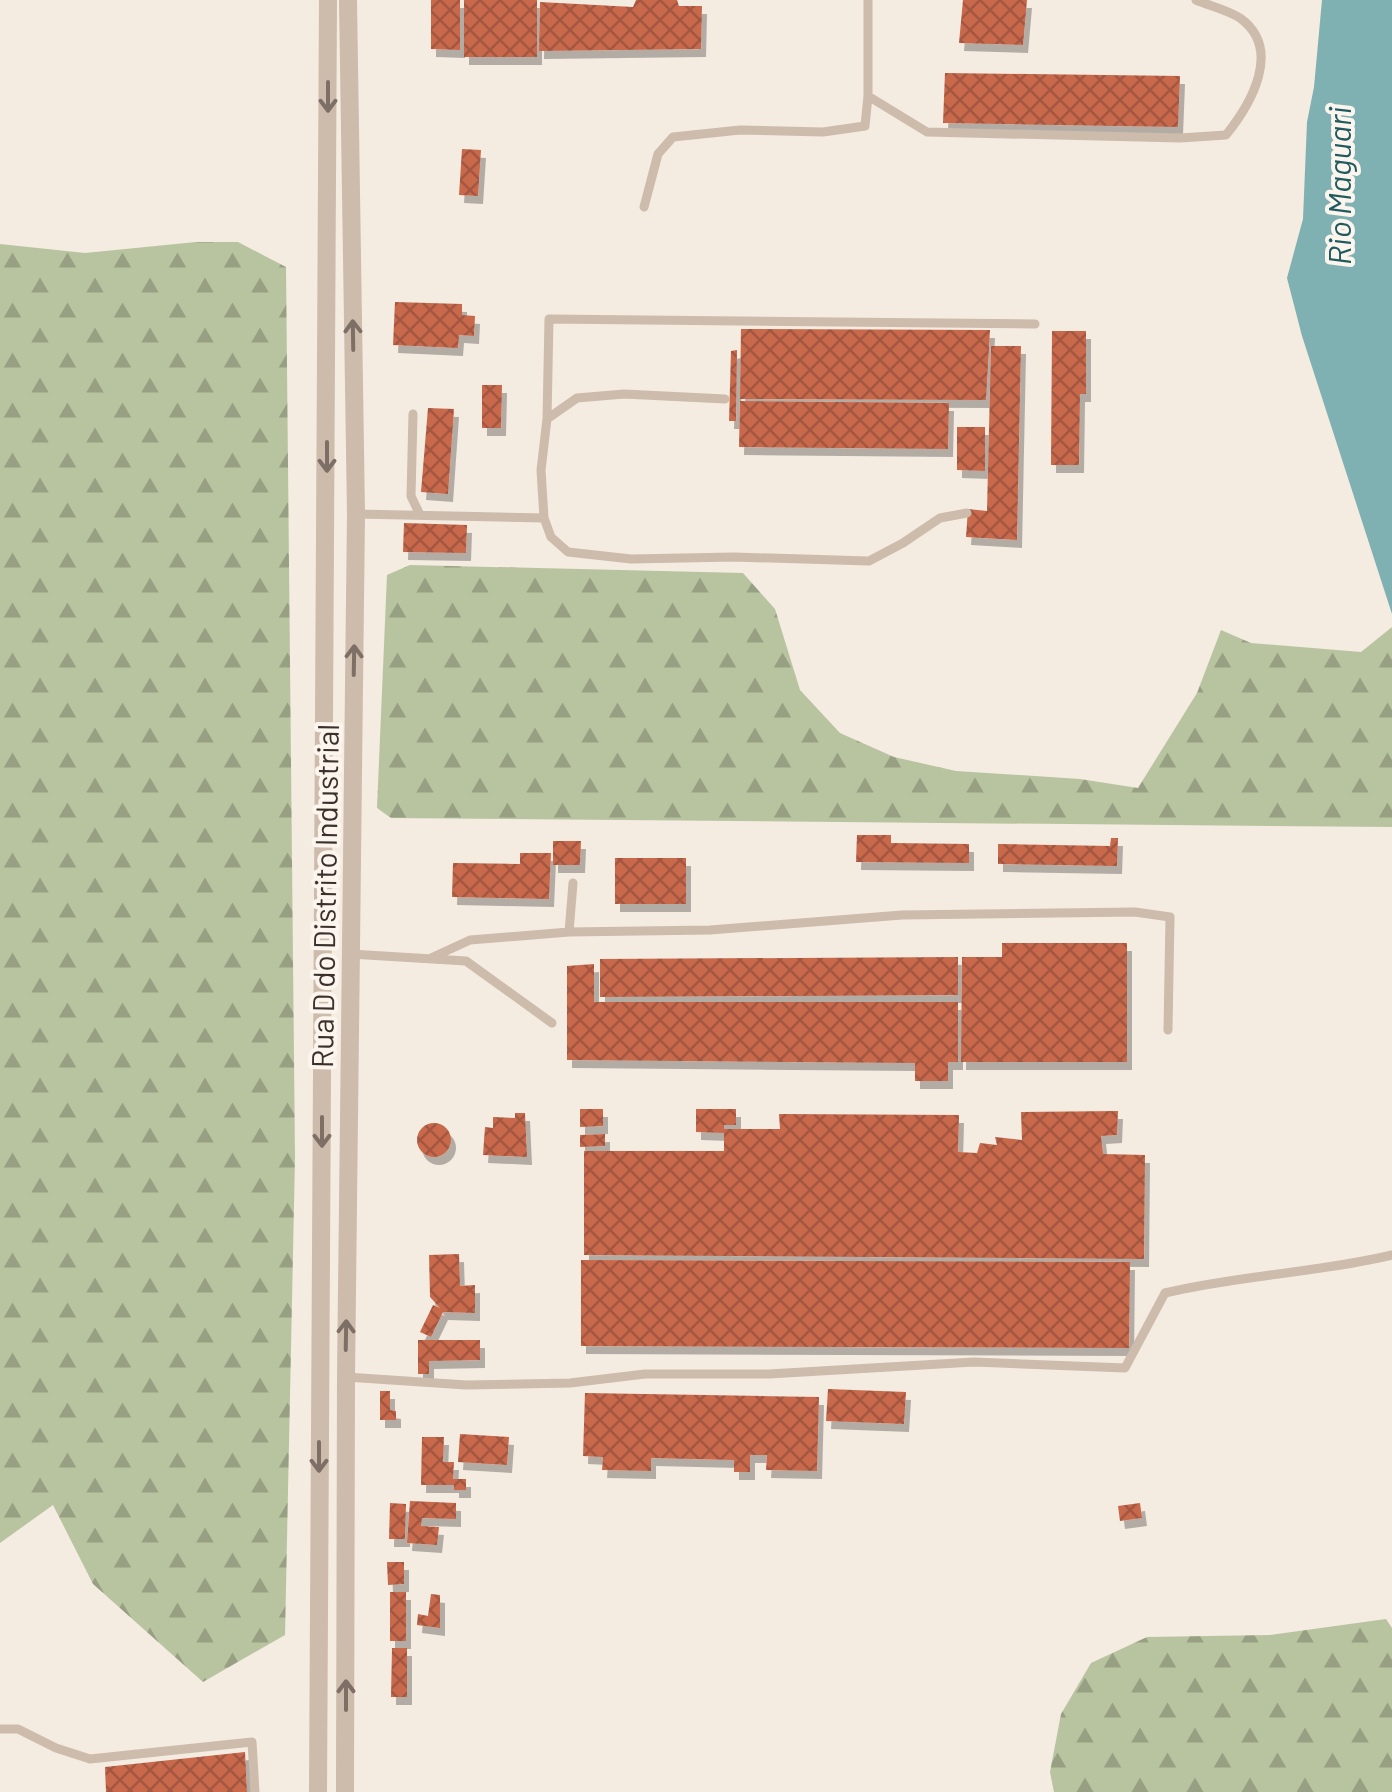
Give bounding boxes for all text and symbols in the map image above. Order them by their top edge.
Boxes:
one-way arrow [318,80,338,113]
water label: Rio Maguari [1319,107,1357,265]
one-way arrow [344,319,362,352]
one-way arrow [318,440,336,473]
one-way arrow [344,644,364,676]
street label: Rua D do Distrito Industrial [303,724,345,1068]
one-way arrow [312,1116,332,1148]
one-way arrow [337,1319,356,1351]
one-way arrow [309,1441,328,1473]
one-way arrow [336,1679,356,1712]

